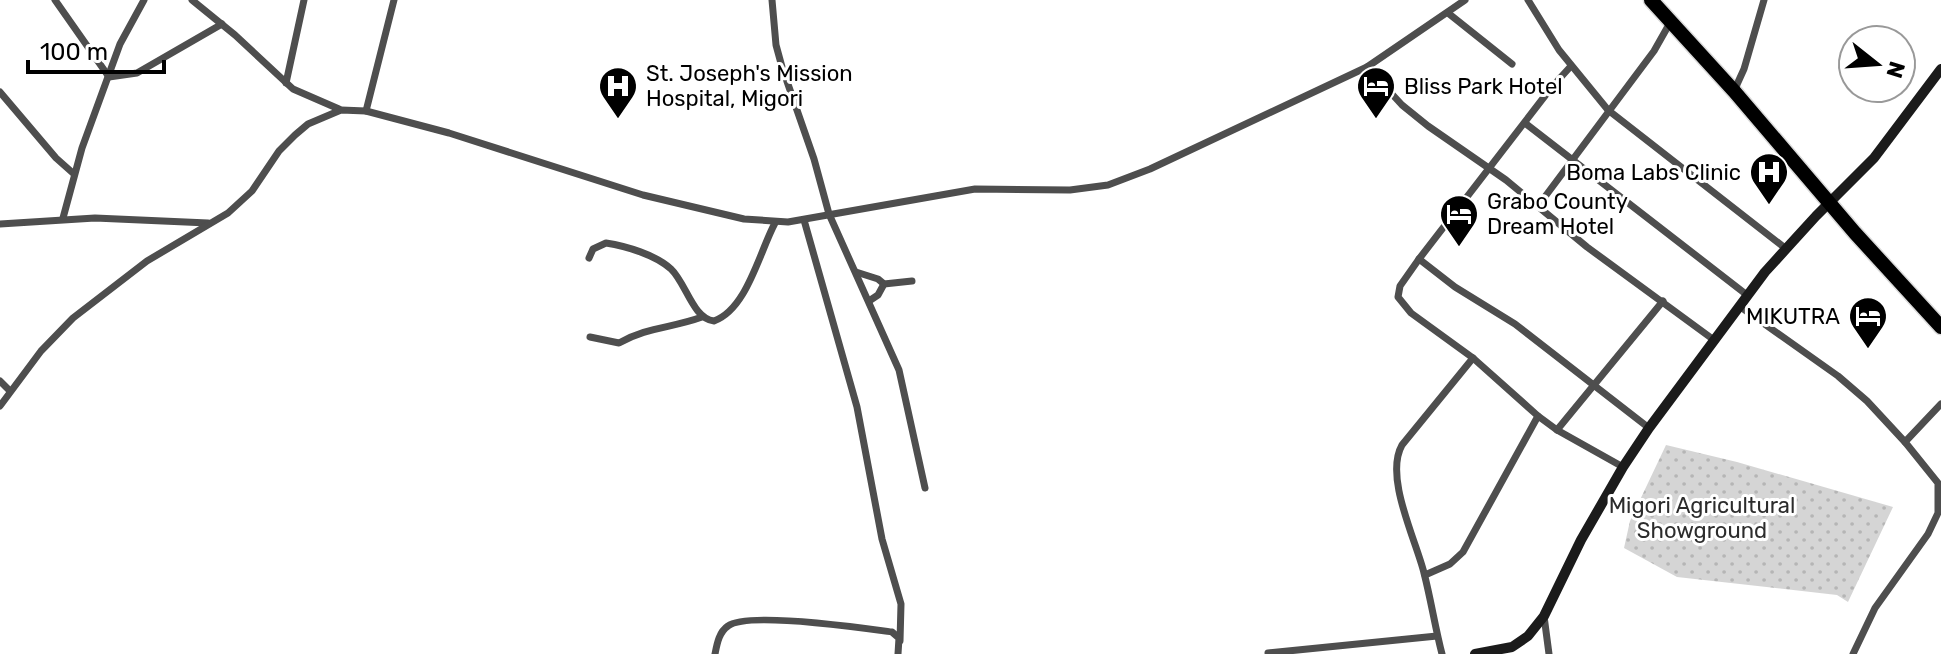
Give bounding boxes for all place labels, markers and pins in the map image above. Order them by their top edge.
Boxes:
place label: St. Joseph's Mission Hospital, Migori [646,60,853,112]
hospital icon: St. Joseph's Mission Hospital, Migori [597,65,639,120]
hotel icon: Bliss Park Hotel [1355,65,1397,120]
place label: Bliss Park Hotel [1404,73,1563,100]
hospital icon: Boma Labs Clinic [1748,151,1790,206]
place label: Boma Labs Clinic [1566,159,1741,186]
place label: Grabo County Dream Hotel [1487,188,1628,240]
hotel icon: Grabo County Dream Hotel [1438,193,1480,248]
hotel icon: MIKUTRA [1847,295,1889,350]
place label: MIKUTRA [1746,303,1840,330]

